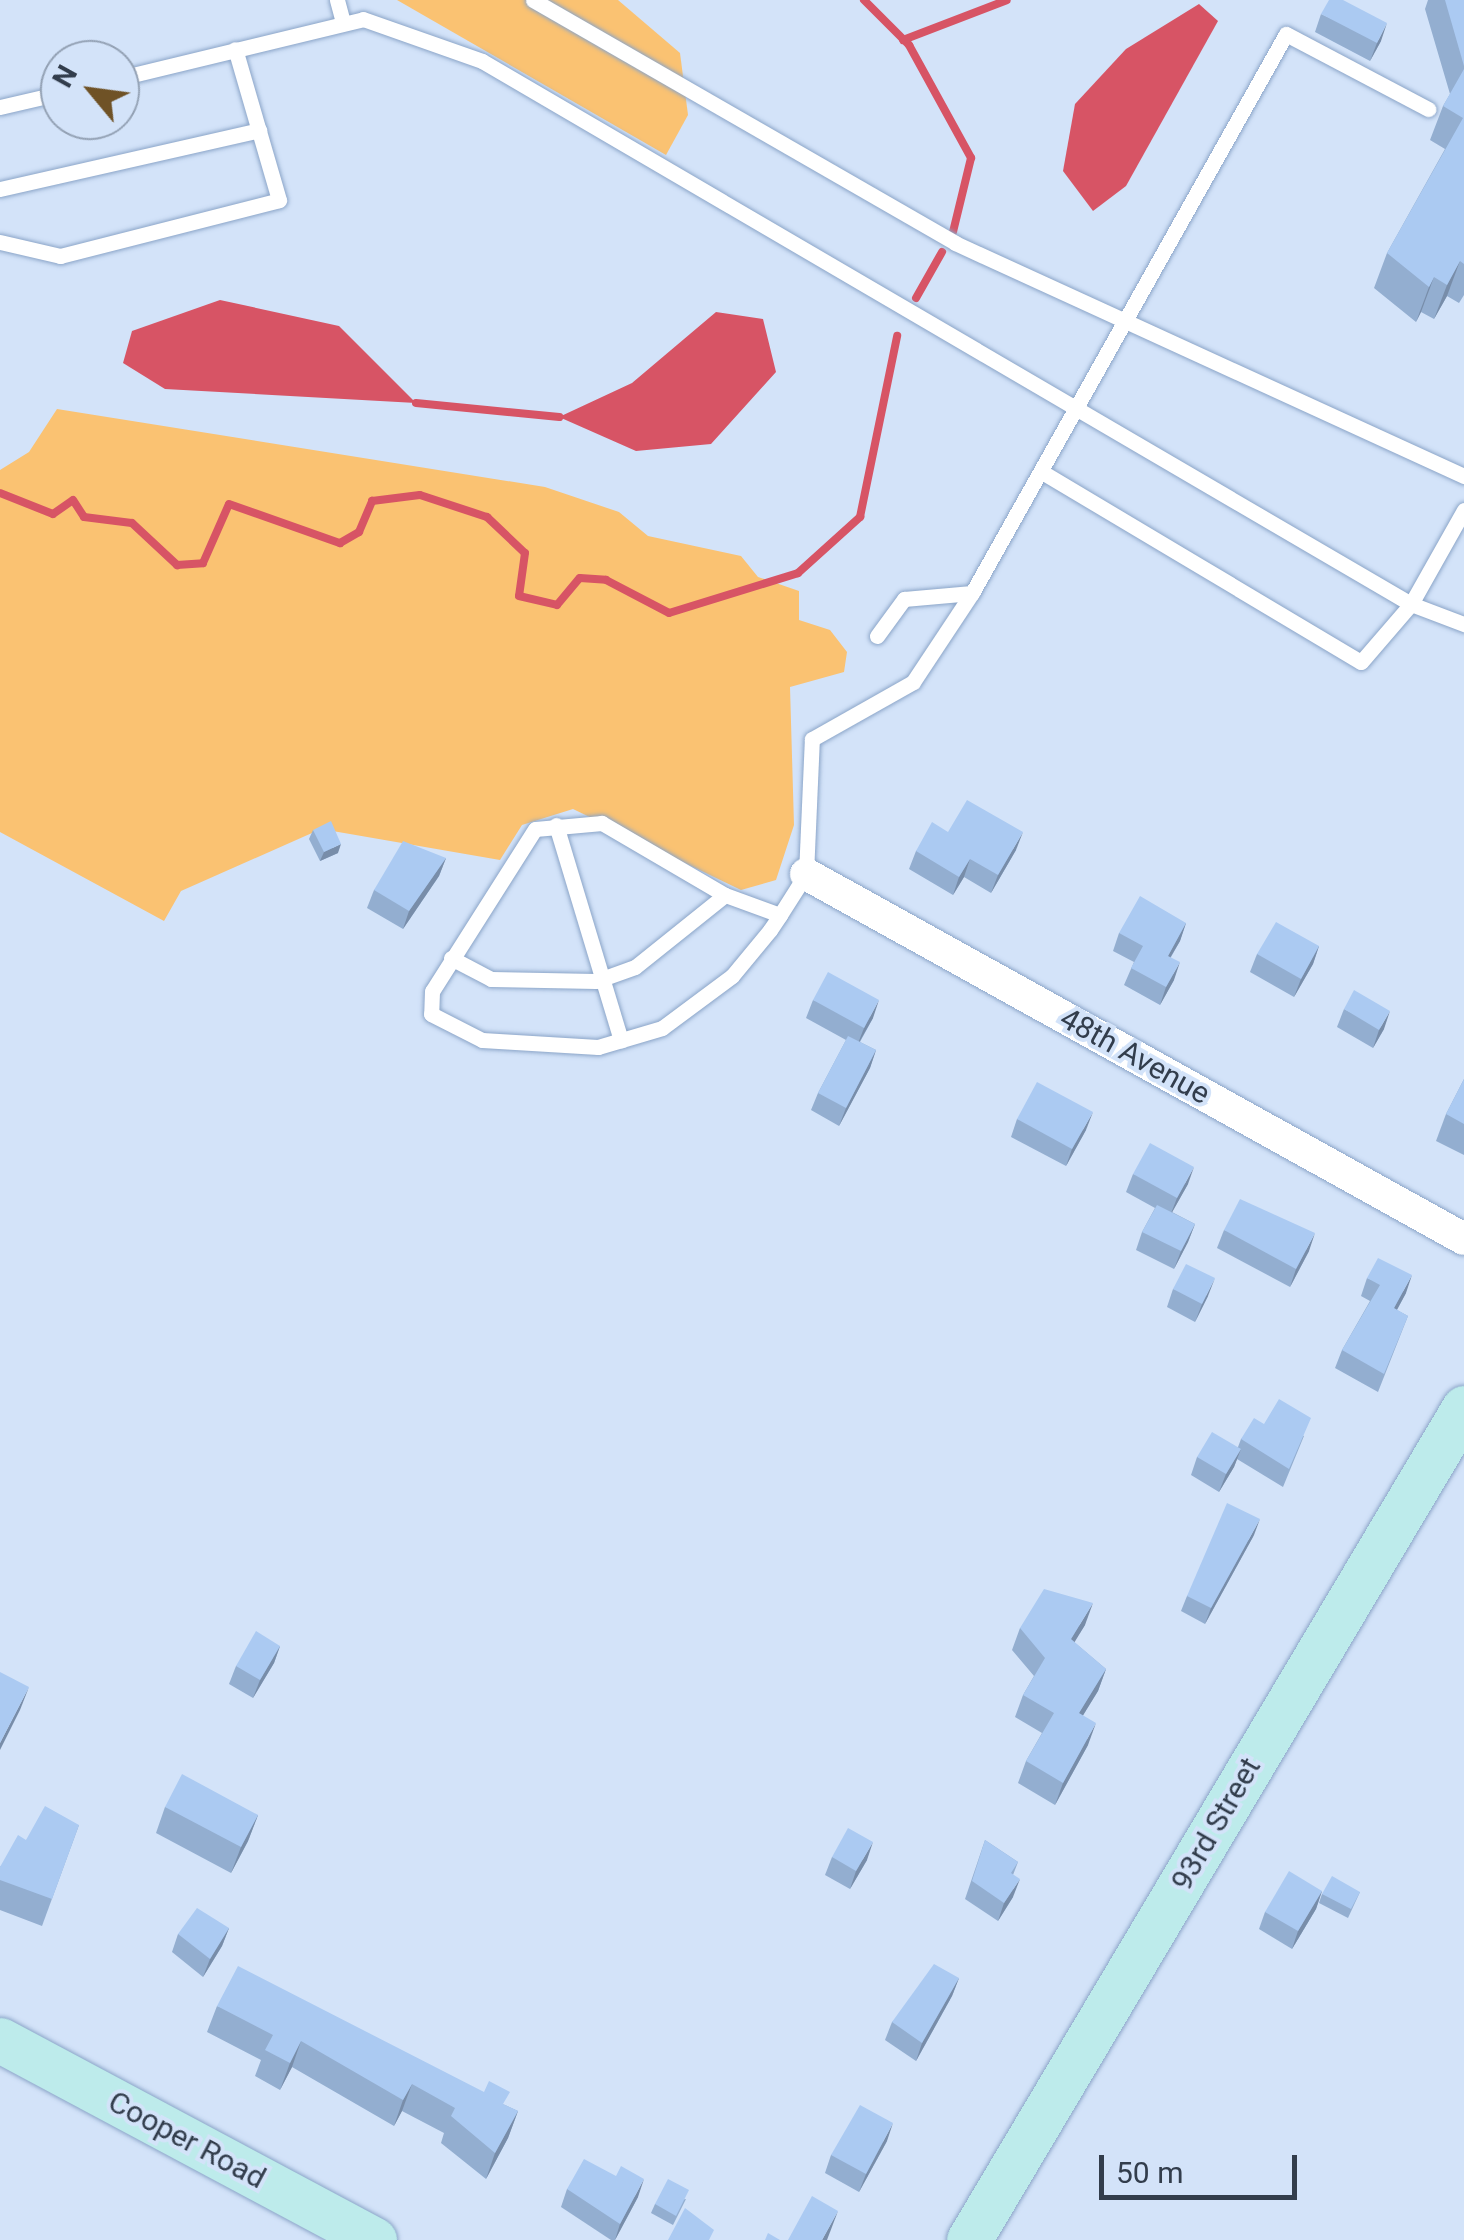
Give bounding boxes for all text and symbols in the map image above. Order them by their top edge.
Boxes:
north arrow [40,40,140,140]
text: N [46,60,84,93]
street label: 48th Avenue [1054,1000,1216,1112]
street label: 93rd Street [1164,1751,1268,1897]
street label: Cooper Road [102,2084,272,2196]
scale bar [1104,2135,1302,2197]
text: 50 m [1116,2155,1183,2190]

